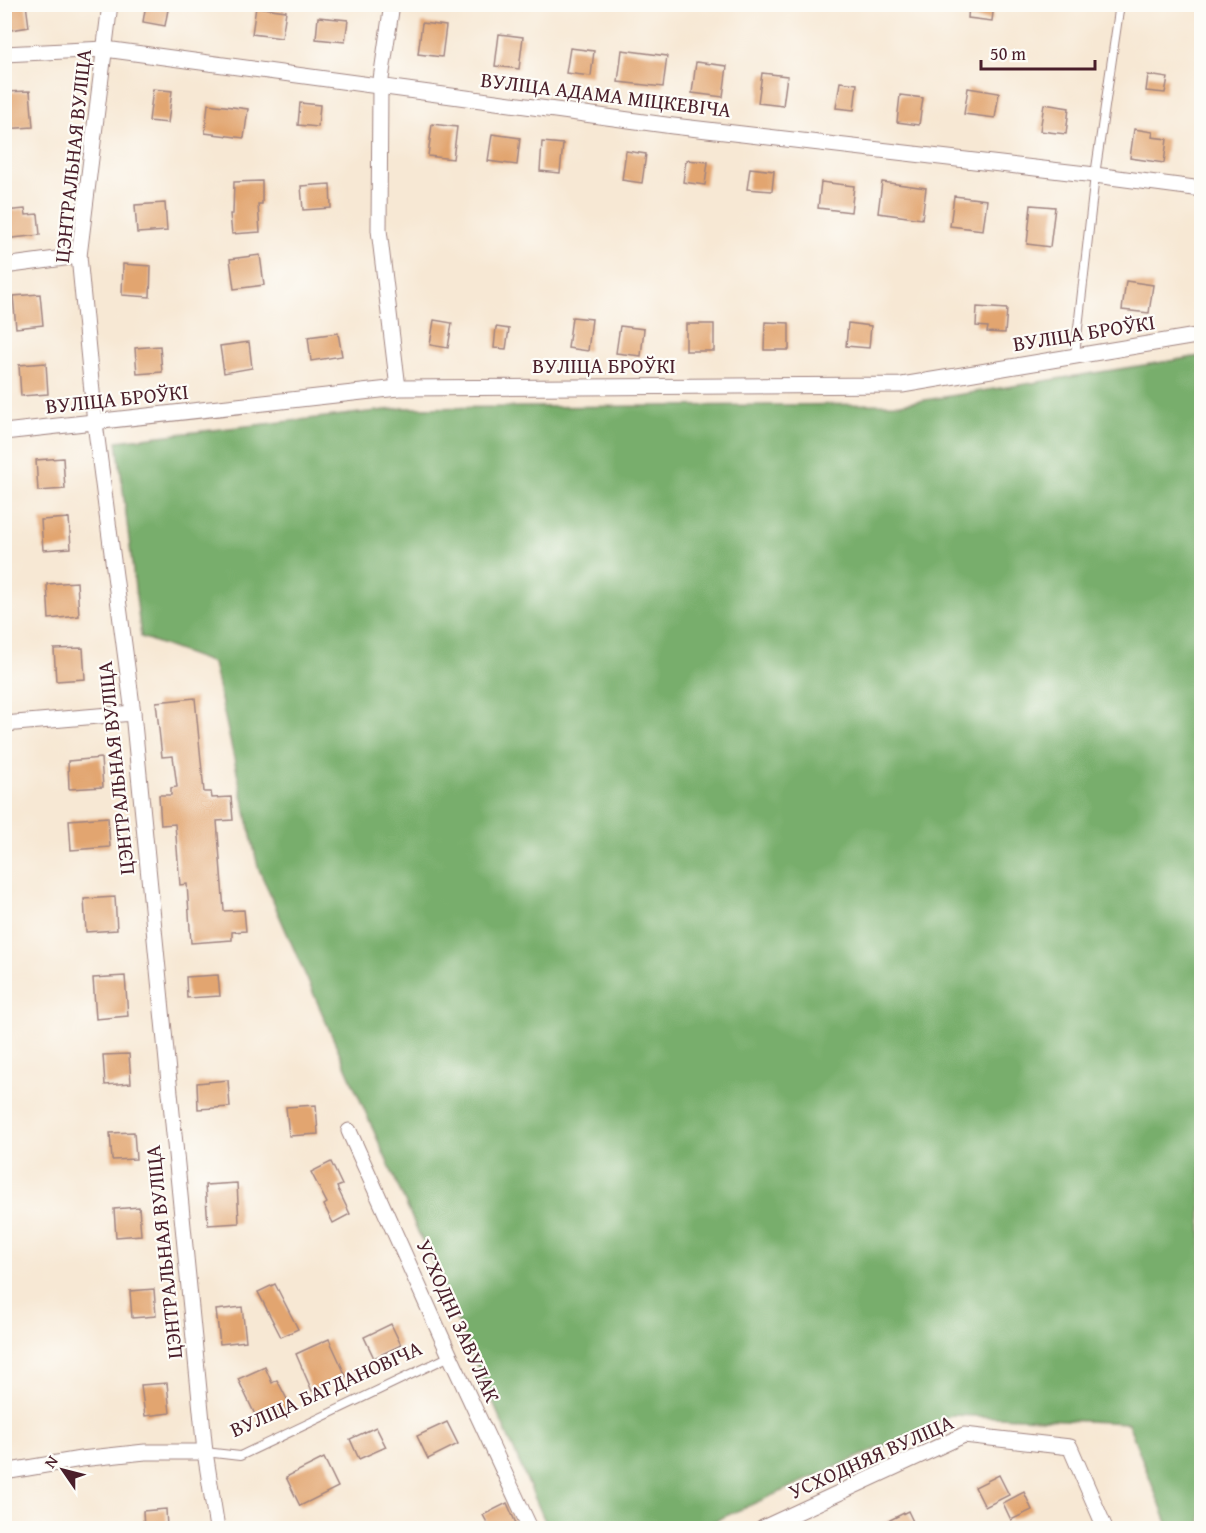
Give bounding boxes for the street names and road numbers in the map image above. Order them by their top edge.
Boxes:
street label: ЦЭНТРАЛЬНАЯ ВУЛІЦА [46,47,99,264]
street label: ВУЛІЦА АДАМА МІЦКЕВІЧА [479,64,733,125]
street label: ВУЛІЦА БРОЎКІ [1011,306,1157,359]
street label: ВУЛІЦА БРОЎКІ [532,350,676,381]
street label: ВУЛІЦА БРОЎКІ [44,376,190,421]
street label: ЦЭНТРАЛЬНАЯ ВУЛІЦА [89,659,142,876]
street label: ЦЭНТРАЛЬНАЯ ВУЛІЦА [137,1143,190,1360]
street label: УСХОДНІ ЗАВУЛАК [409,1234,508,1407]
street label: ВУЛІЦА БАГДАНОВІЧА [225,1332,427,1445]
street label: УСХОДНЯЯ ВУЛІЦА [783,1406,958,1507]

